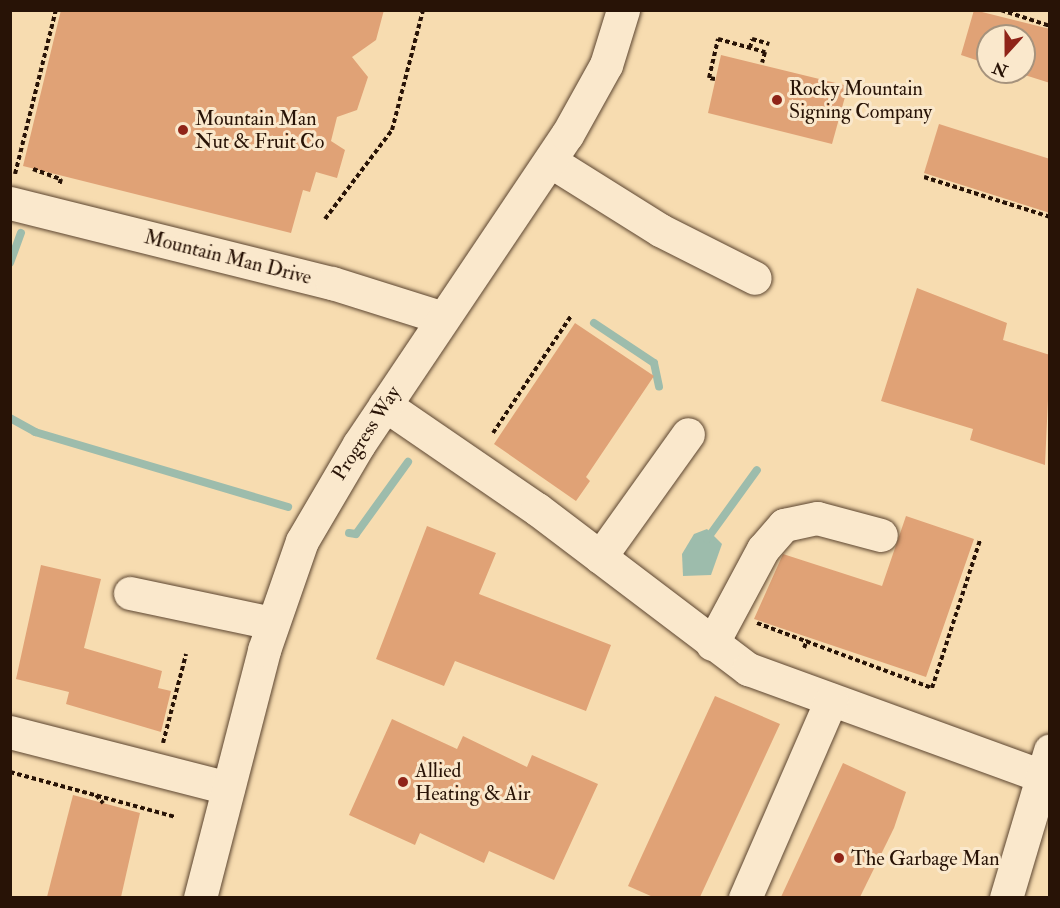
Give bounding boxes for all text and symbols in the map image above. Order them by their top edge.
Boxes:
north arrow [976,24,1036,84]
text: N [990,57,1011,81]
place label: Rocky Mountain Signing Company [789,77,932,124]
marker: Rocky Mountain Signing Company [770,93,784,107]
place label: Mountain Man Nut & Fruit Co [195,106,324,153]
marker: Mountain Man Nut & Fruit Co [176,123,190,137]
street label: Mountain Man Drive [142,225,314,289]
street label: Progress Way [327,381,405,485]
place label: Allied Heating & Air [415,759,530,806]
marker: Allied Heating & Air [396,775,410,789]
place label: The Garbage Man [851,846,1000,870]
marker: The Garbage Man [832,851,846,865]

